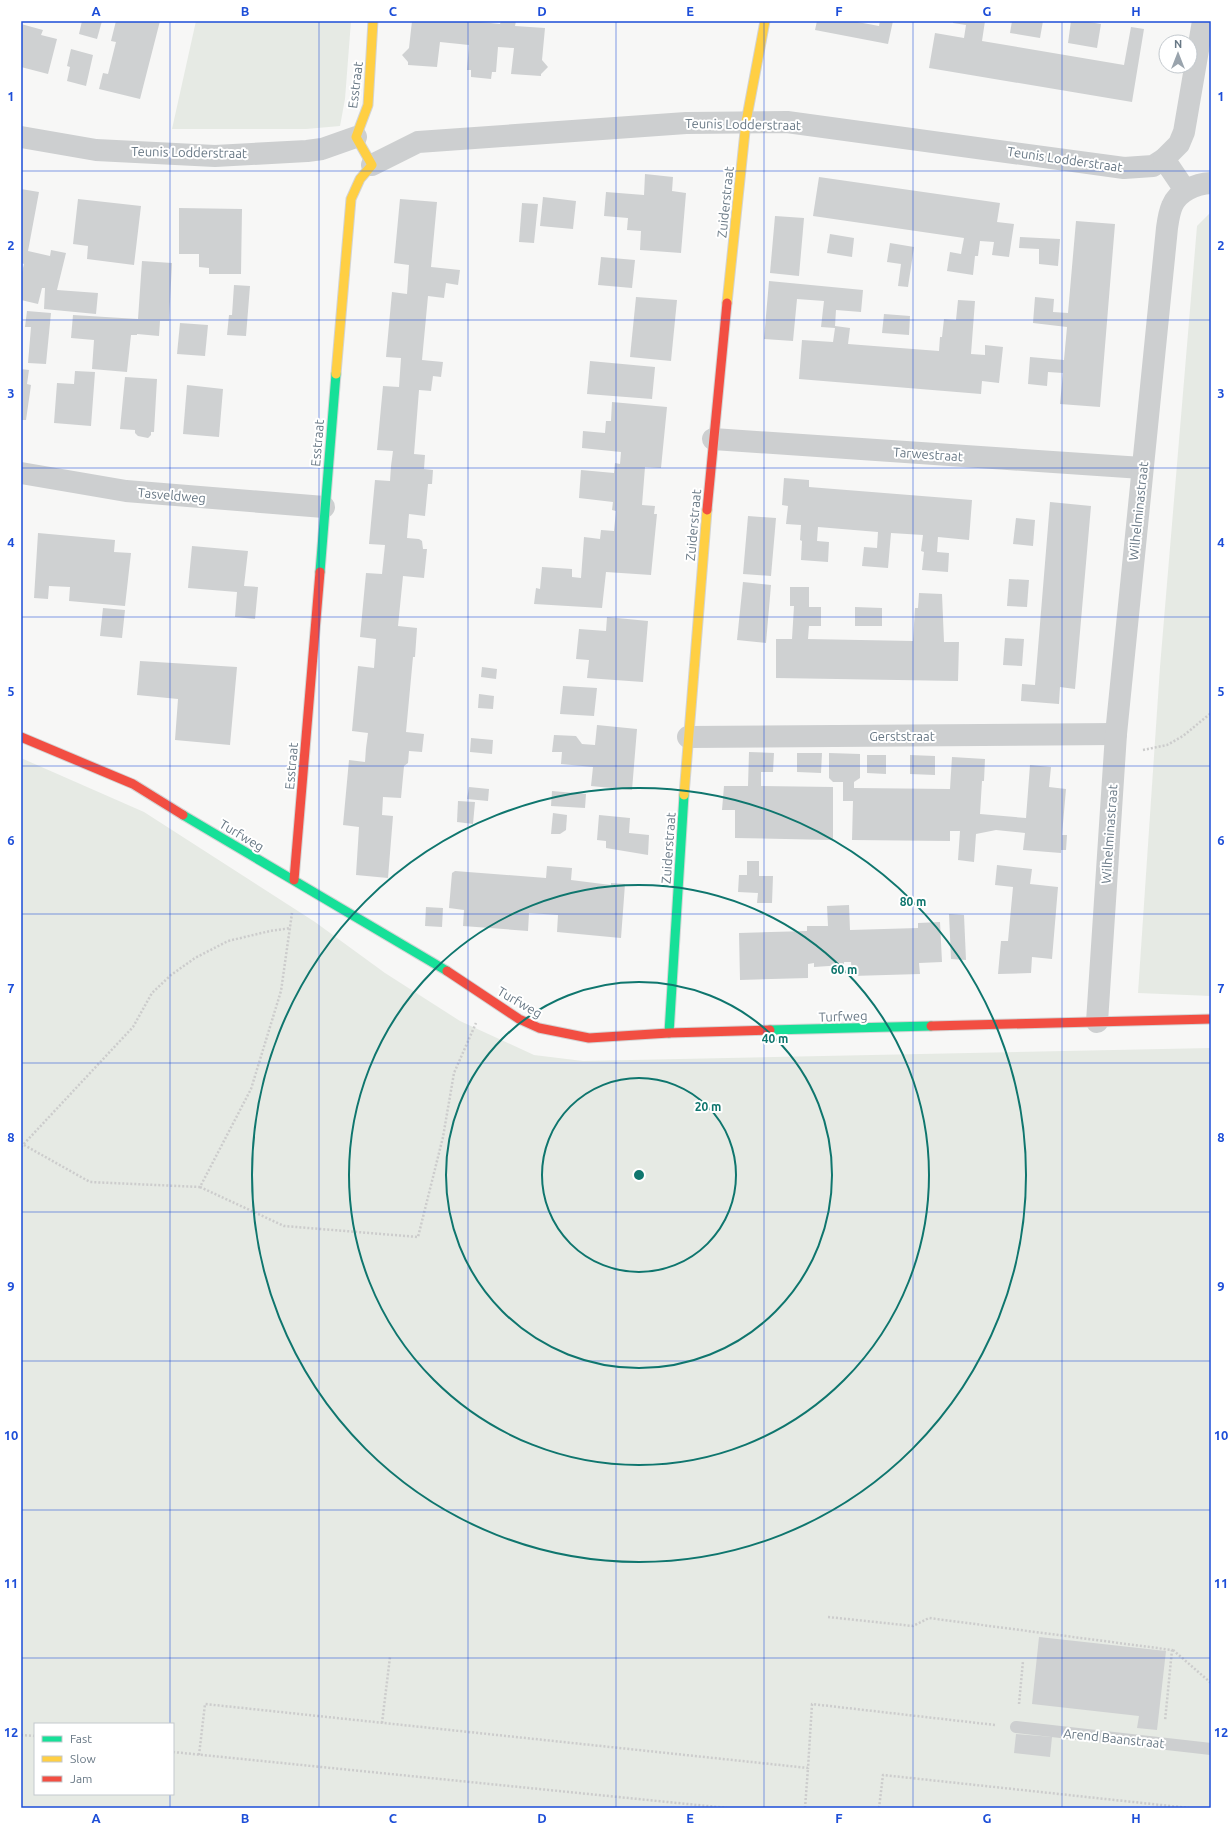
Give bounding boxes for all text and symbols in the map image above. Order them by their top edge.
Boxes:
text: A [91,4,101,18]
text: B [241,4,250,18]
text: C [389,4,398,18]
text: D [537,4,547,18]
text: E [686,4,694,18]
text: F [835,4,843,18]
text: G [983,4,992,18]
text: H [1131,4,1141,18]
north arrow [1158,34,1198,74]
text: N [1174,38,1182,50]
street label: Esstraat [345,61,365,109]
text: 1 [7,89,15,103]
text: 1 [1217,89,1225,103]
street label: Teunis Lodderstraat [685,116,801,132]
street label: Teunis Lodderstraat [131,144,247,160]
street label: Teunis Lodderstraat [1007,144,1123,174]
street label: Zuiderstraat [714,166,736,238]
text: 2 [7,238,15,252]
text: 2 [1217,238,1225,252]
text: 3 [7,386,15,400]
text: 3 [1217,386,1225,400]
street label: Esstraat [308,419,326,467]
street label: Tarwestraat [893,445,963,463]
street label: Wilhelminastraat [1126,461,1150,561]
street label: Tasveldweg [137,485,207,505]
street label: Zuiderstraat [683,489,703,561]
text: 4 [7,535,15,549]
text: 4 [1217,535,1225,549]
text: 5 [7,684,15,698]
text: 5 [1217,684,1225,698]
street label: Gerststraat [869,729,935,743]
street label: Esstraat [282,742,300,790]
street label: Wilhelminastraat [1099,784,1119,884]
street label: Zuiderstraat [659,812,677,884]
street label: Turfweg [217,816,267,854]
text: 6 [7,833,15,847]
text: 6 [1217,833,1225,847]
text: 80 m [900,895,926,908]
text: 60 m [831,963,857,976]
text: 7 [7,981,15,995]
text: 7 [1217,981,1225,995]
street label: Turfweg [495,984,545,1020]
street label: Turfweg [818,1008,868,1024]
text: 40 m [762,1032,788,1045]
text: 20 m [695,1100,721,1113]
text: 8 [7,1130,15,1144]
text: 8 [1217,1130,1225,1144]
centre of rings [632,1168,646,1182]
text: 9 [7,1279,15,1293]
text: 9 [1217,1279,1225,1293]
text: 10 [4,1428,18,1442]
text: 10 [1214,1428,1228,1442]
text: 11 [4,1576,18,1590]
text: 11 [1214,1576,1228,1590]
legend [34,1723,174,1795]
text: 12 [4,1725,18,1739]
text: 12 [1214,1725,1228,1739]
street label: Arend Baanstraat [1063,1726,1165,1750]
text: Fast [70,1732,92,1745]
text: Slow [70,1752,96,1765]
text: Jam [70,1772,92,1785]
text: A [91,1811,101,1825]
text: B [241,1811,250,1825]
text: C [389,1811,398,1825]
text: D [537,1811,547,1825]
text: E [686,1811,694,1825]
text: F [835,1811,843,1825]
text: G [983,1811,992,1825]
text: H [1131,1811,1141,1825]

